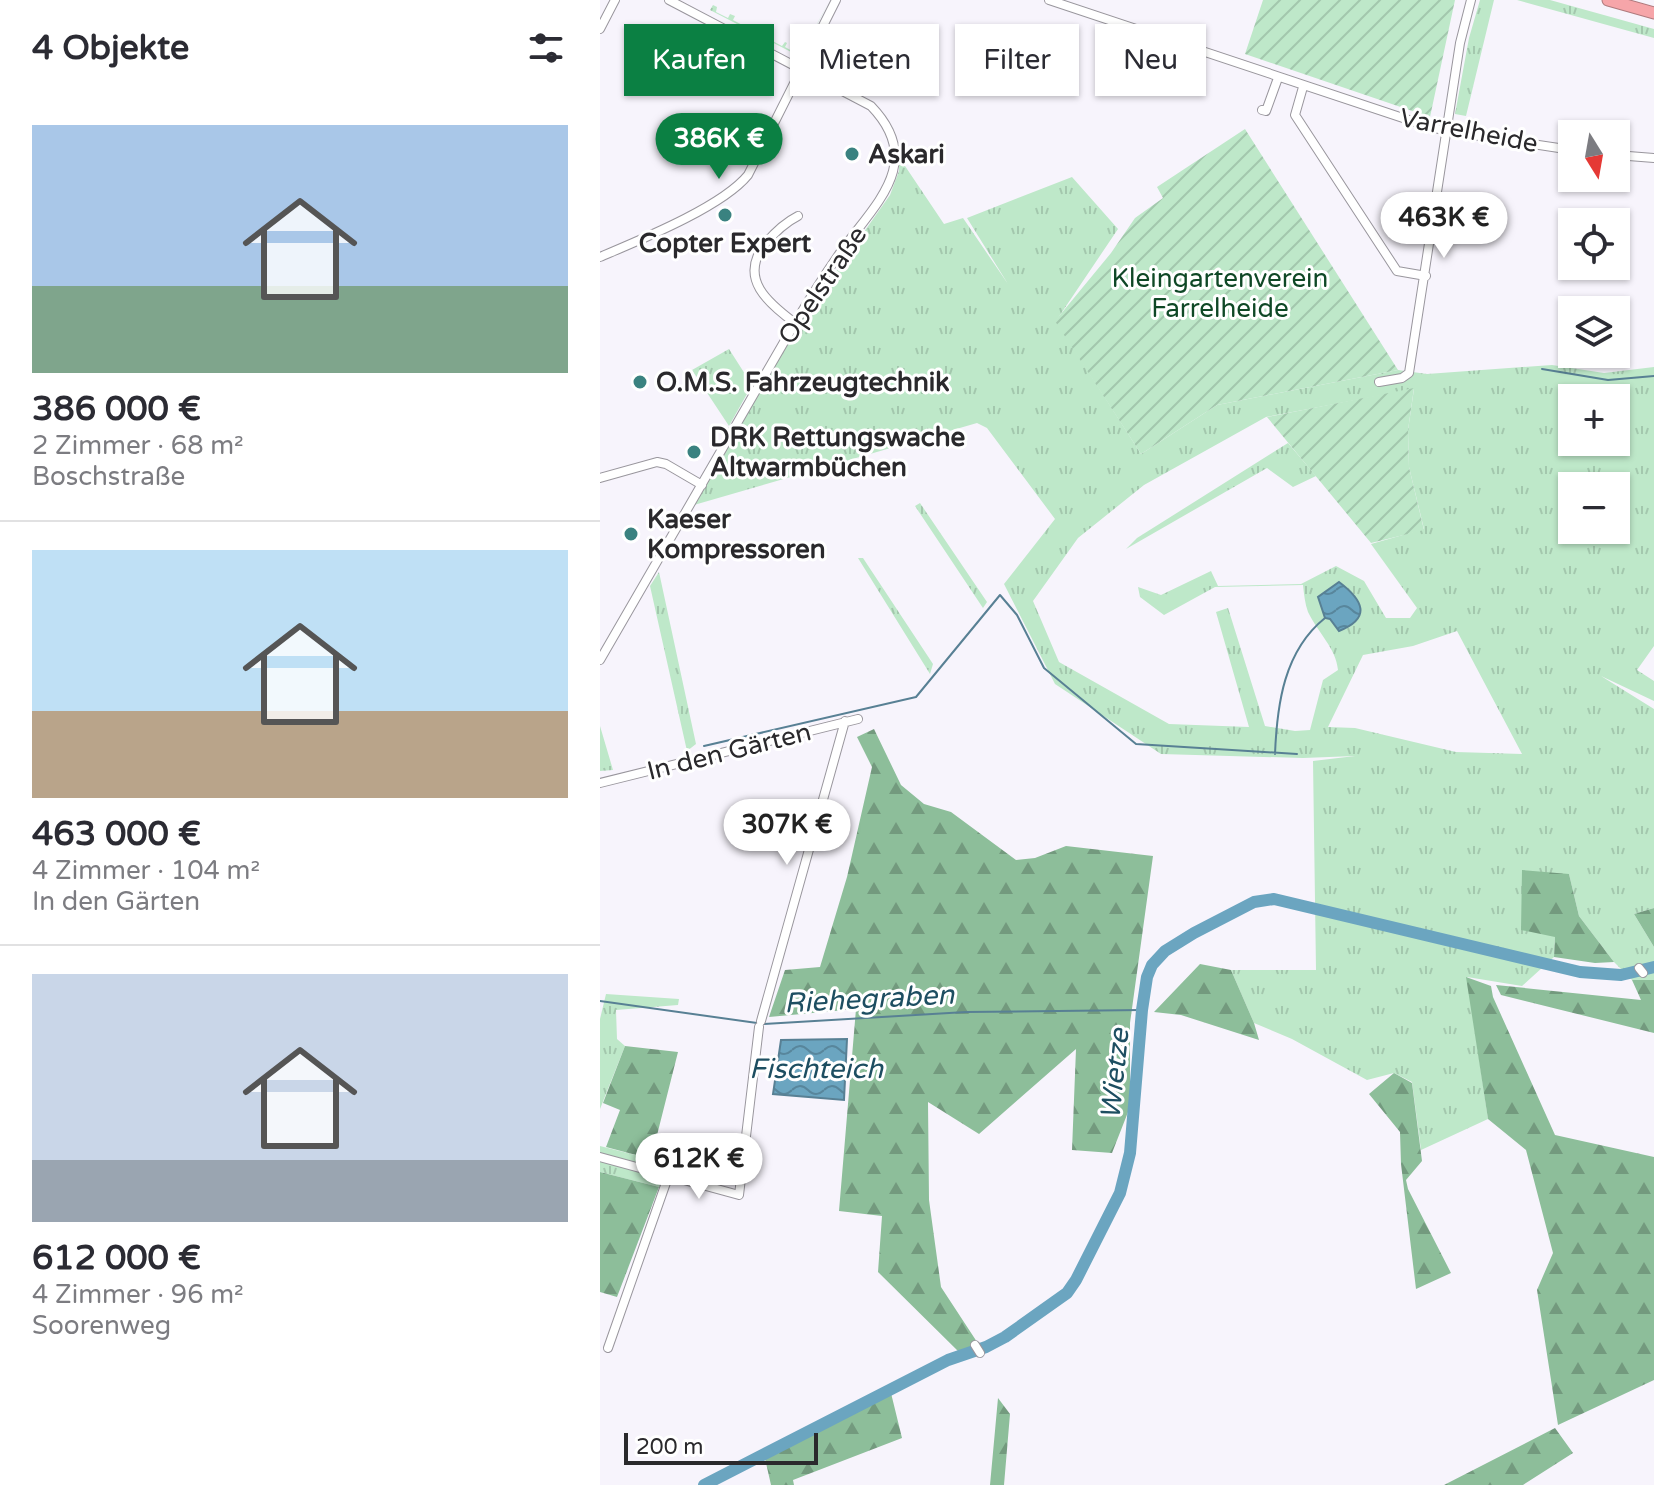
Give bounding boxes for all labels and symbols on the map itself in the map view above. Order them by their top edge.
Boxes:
street label: Varrelheide [1397,102,1541,159]
pin: 386K € [654,113,784,181]
north arrow [1558,120,1630,192]
place label: Askari [868,139,945,170]
marker: Askari [843,145,861,163]
pin: 463K € [1379,192,1509,260]
marker: Copter Expert [716,206,734,224]
street label: Opelstraße [772,220,873,350]
place label: Copter Expert [639,228,811,259]
park label: Kleingartenverein Farrelheide [1112,263,1328,324]
place label: O.M.S. Fahrzeugtechnik [656,367,949,398]
marker: O.M.S. Fahrzeugtechnik [631,373,649,391]
place label: DRK Rettungswache Altwarmbüchen [710,422,966,483]
marker: DRK Rettungswache Altwarmbüchen [685,443,703,461]
place label: Kaeser Kompressoren [647,504,826,565]
marker: Kaeser Kompressoren [622,525,640,543]
street label: In den Gärten [644,716,814,787]
pin: 307K € [722,799,852,867]
water label: Riehegraben [783,978,956,1020]
water label: Wietze [1093,1025,1137,1121]
water label: Fischteich [749,1052,884,1086]
pin: 612K € [634,1133,764,1201]
scale bar [624,1429,818,1465]

